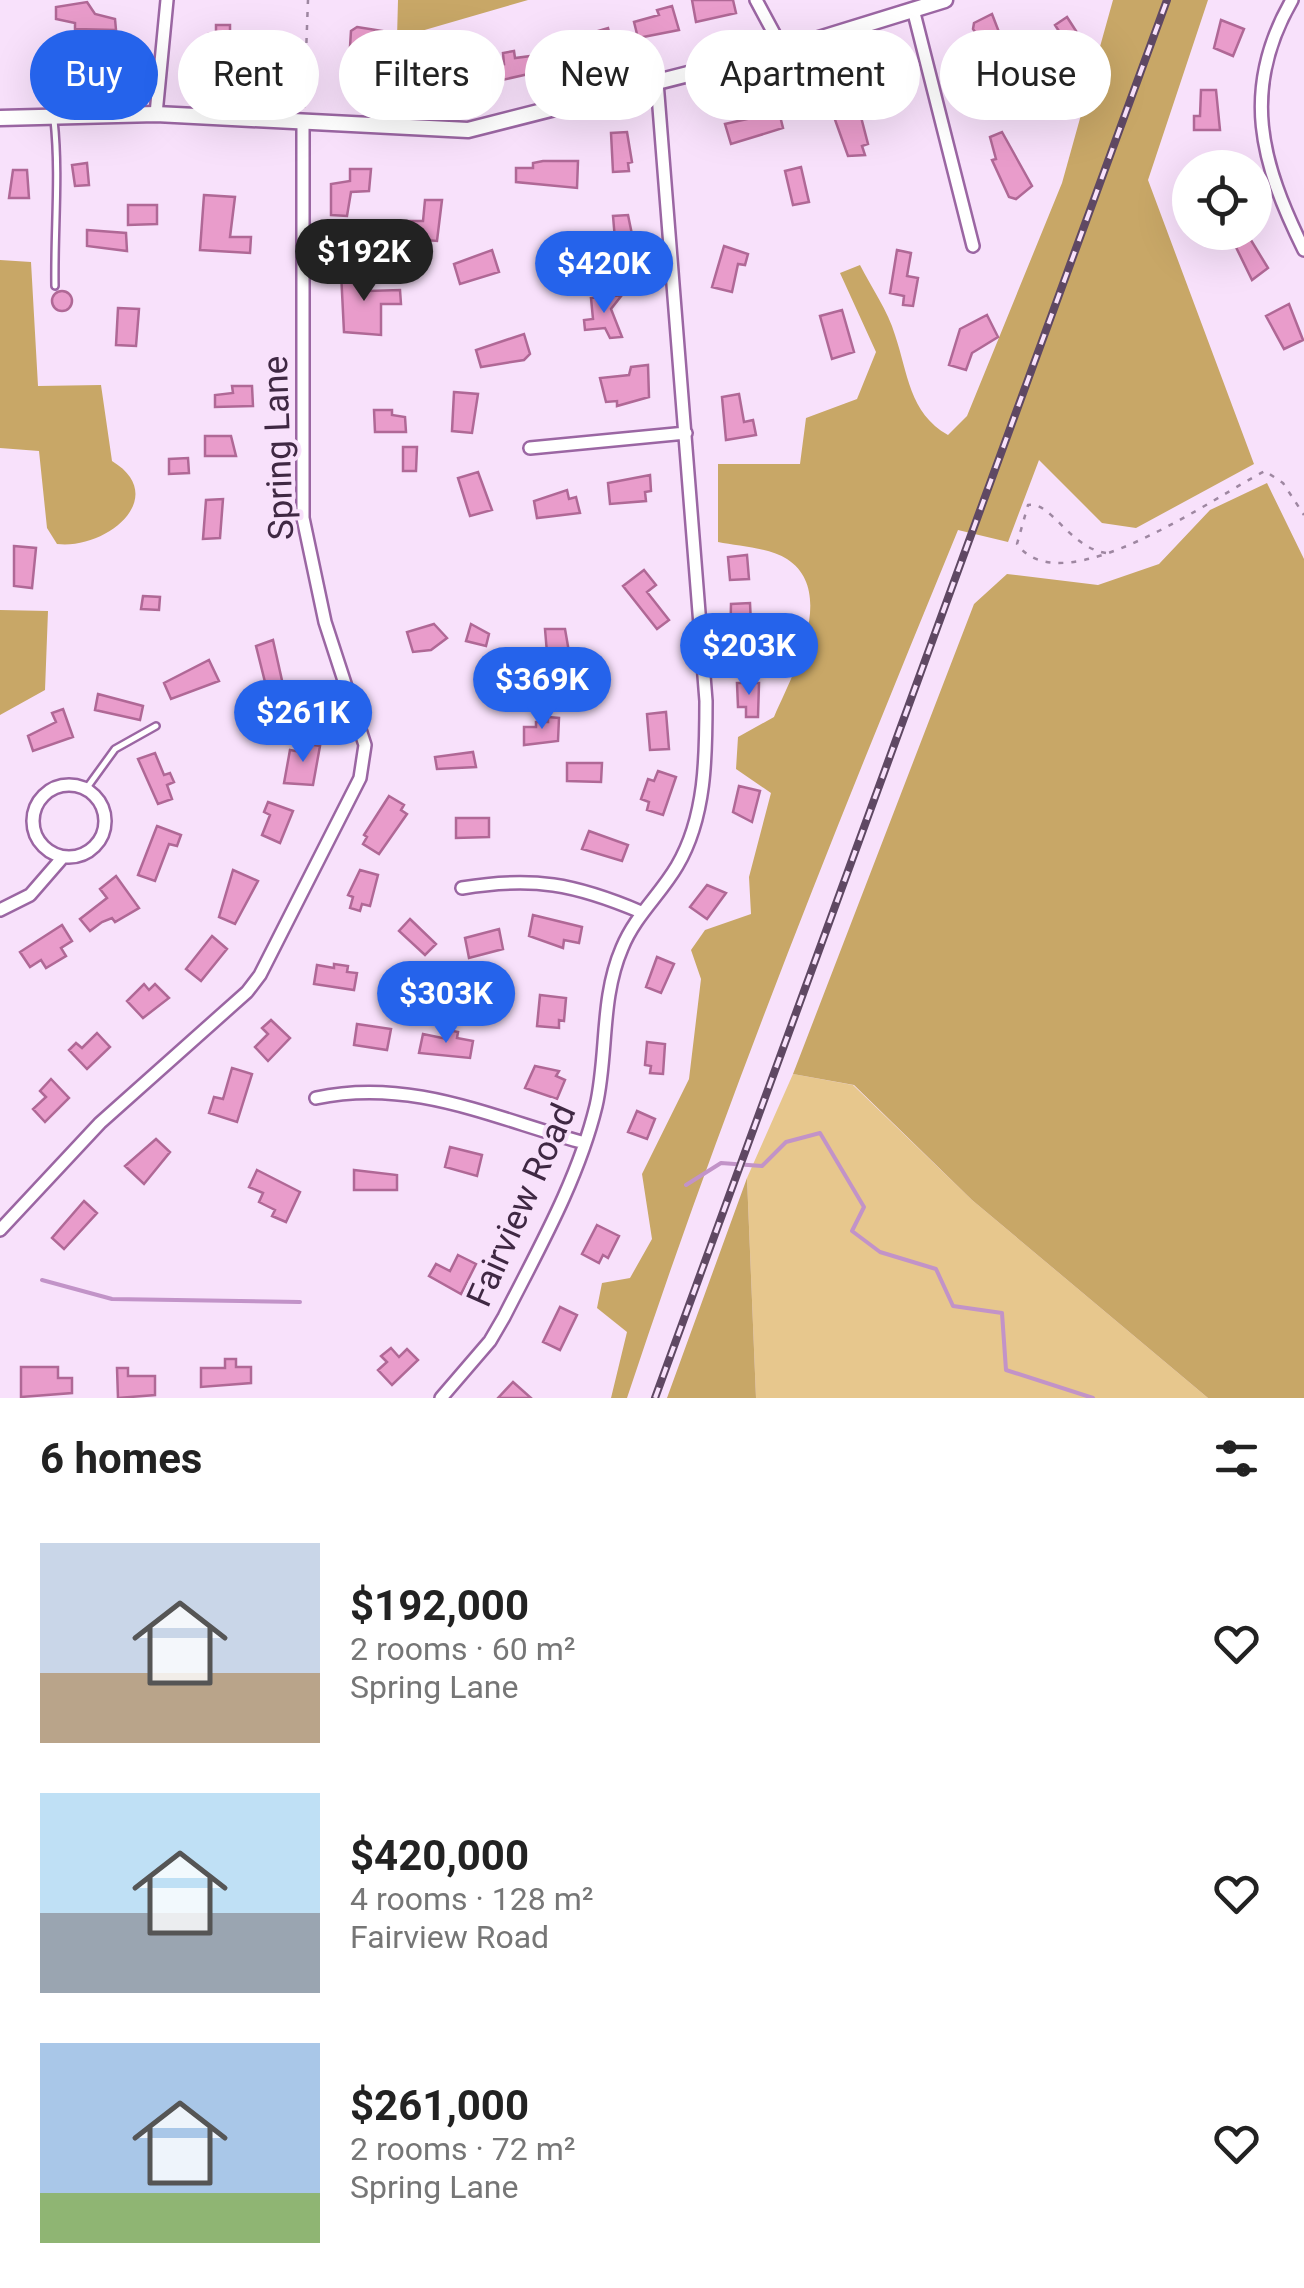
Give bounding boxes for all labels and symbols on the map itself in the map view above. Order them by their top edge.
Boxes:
pin: $192K [294,219,434,304]
pin: $420K [534,231,674,316]
street label: Spring Lane [255,355,302,541]
pin: $203K [679,613,819,698]
pin: $369K [472,647,612,732]
pin: $261K [233,680,373,765]
pin: $303K [376,961,516,1046]
street label: Fairview Road [458,1097,584,1313]

